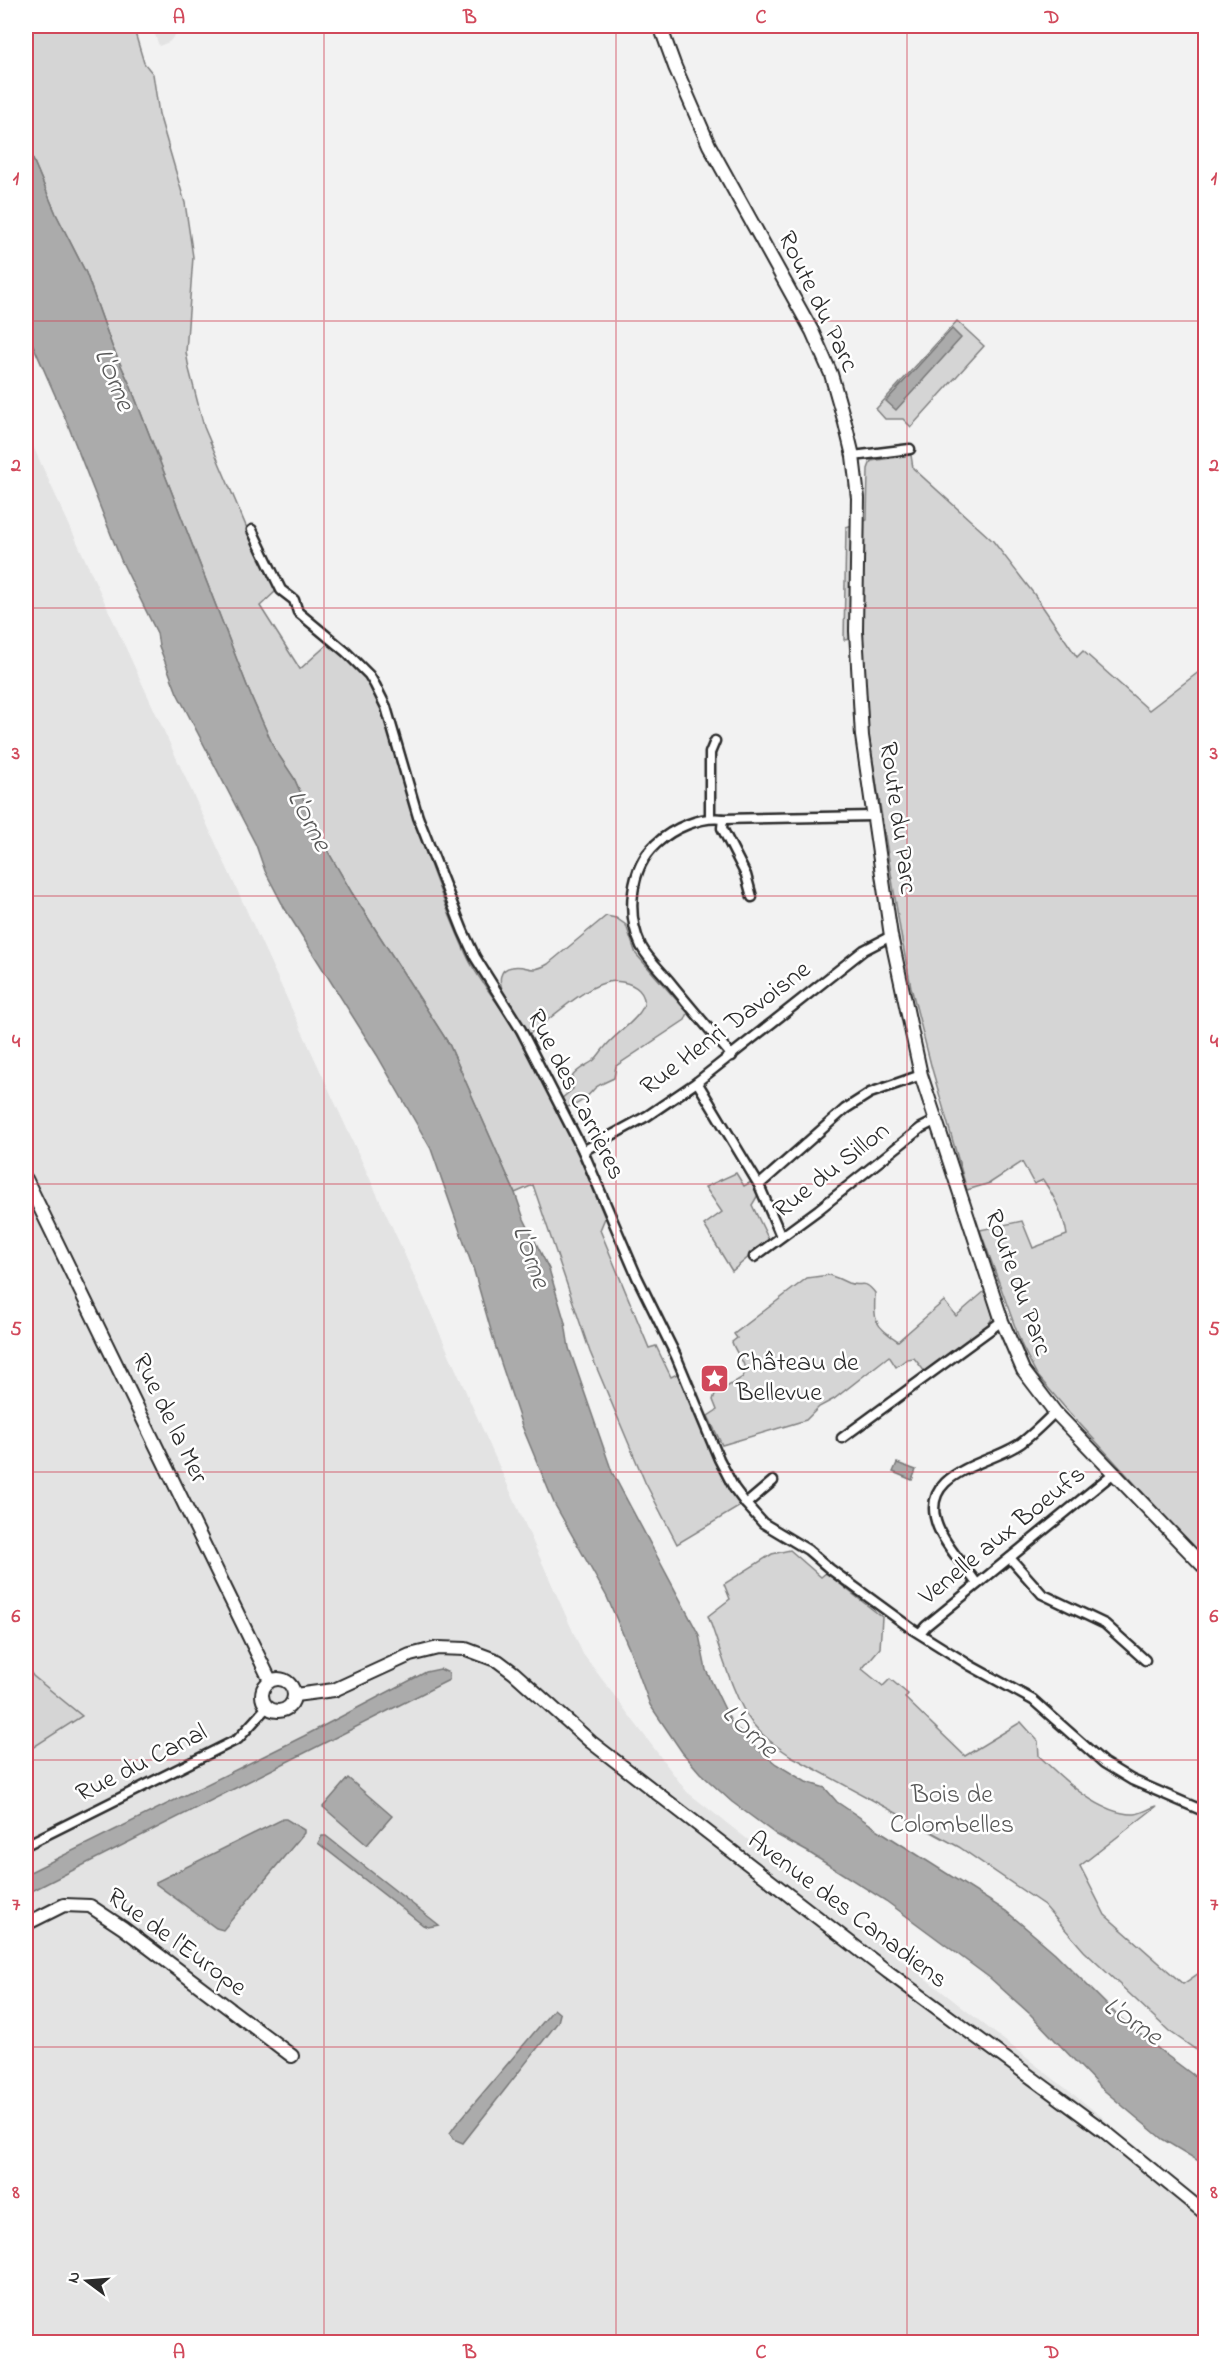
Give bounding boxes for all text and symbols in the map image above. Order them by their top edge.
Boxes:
text: A [173,4,185,33]
text: B [462,4,477,33]
text: C [756,4,767,33]
text: D [1044,4,1059,33]
text: 1 [13,165,20,194]
text: 1 [1211,165,1218,194]
street label: Route du Parc [766,225,868,379]
water label: L'Orne [82,343,144,419]
text: 2 [10,452,21,481]
text: 2 [1208,452,1219,481]
text: 3 [11,740,20,769]
street label: Route du Parc [868,740,926,897]
text: 3 [1209,740,1218,769]
water label: L'Orne [276,783,341,860]
street label: Rue Henri Davoisne [633,952,820,1106]
street label: Rue des Carrières [516,1003,634,1187]
text: 4 [12,1028,21,1057]
text: 4 [1210,1028,1219,1057]
street label: Rue du Sillon [765,1113,899,1229]
street label: Route du Parc [973,1205,1061,1362]
water label: L'Orne [501,1220,560,1296]
text: 5 [10,1316,22,1345]
text: 5 [1208,1316,1220,1345]
place label: Château de Bellevue [735,1345,859,1413]
street label: Rue de la Mer [121,1348,217,1491]
place icon: Château de Bellevue [699,1363,731,1395]
street label: Venelle aux Boeufs [911,1457,1095,1616]
text: 6 [12,1603,21,1632]
text: 6 [1210,1603,1219,1632]
water label: L'Orne [712,1696,787,1769]
street label: Rue du Canal [70,1715,214,1813]
park label: Bois de Colombelles [890,1777,1014,1845]
street label: Avenue des Canadiens [739,1823,955,1999]
street label: Rue de l'Europe [98,1879,254,2007]
text: 7 [12,1891,21,1920]
text: 7 [1210,1891,1219,1920]
water label: L'Orne [1094,1988,1171,2058]
text: 8 [11,2179,20,2208]
text: 8 [1209,2179,1218,2208]
north arrow [57,2251,117,2311]
text: N [61,2269,88,2286]
text: A [173,2339,185,2368]
text: B [462,2339,477,2368]
text: C [756,2339,767,2368]
text: D [1044,2339,1059,2368]

